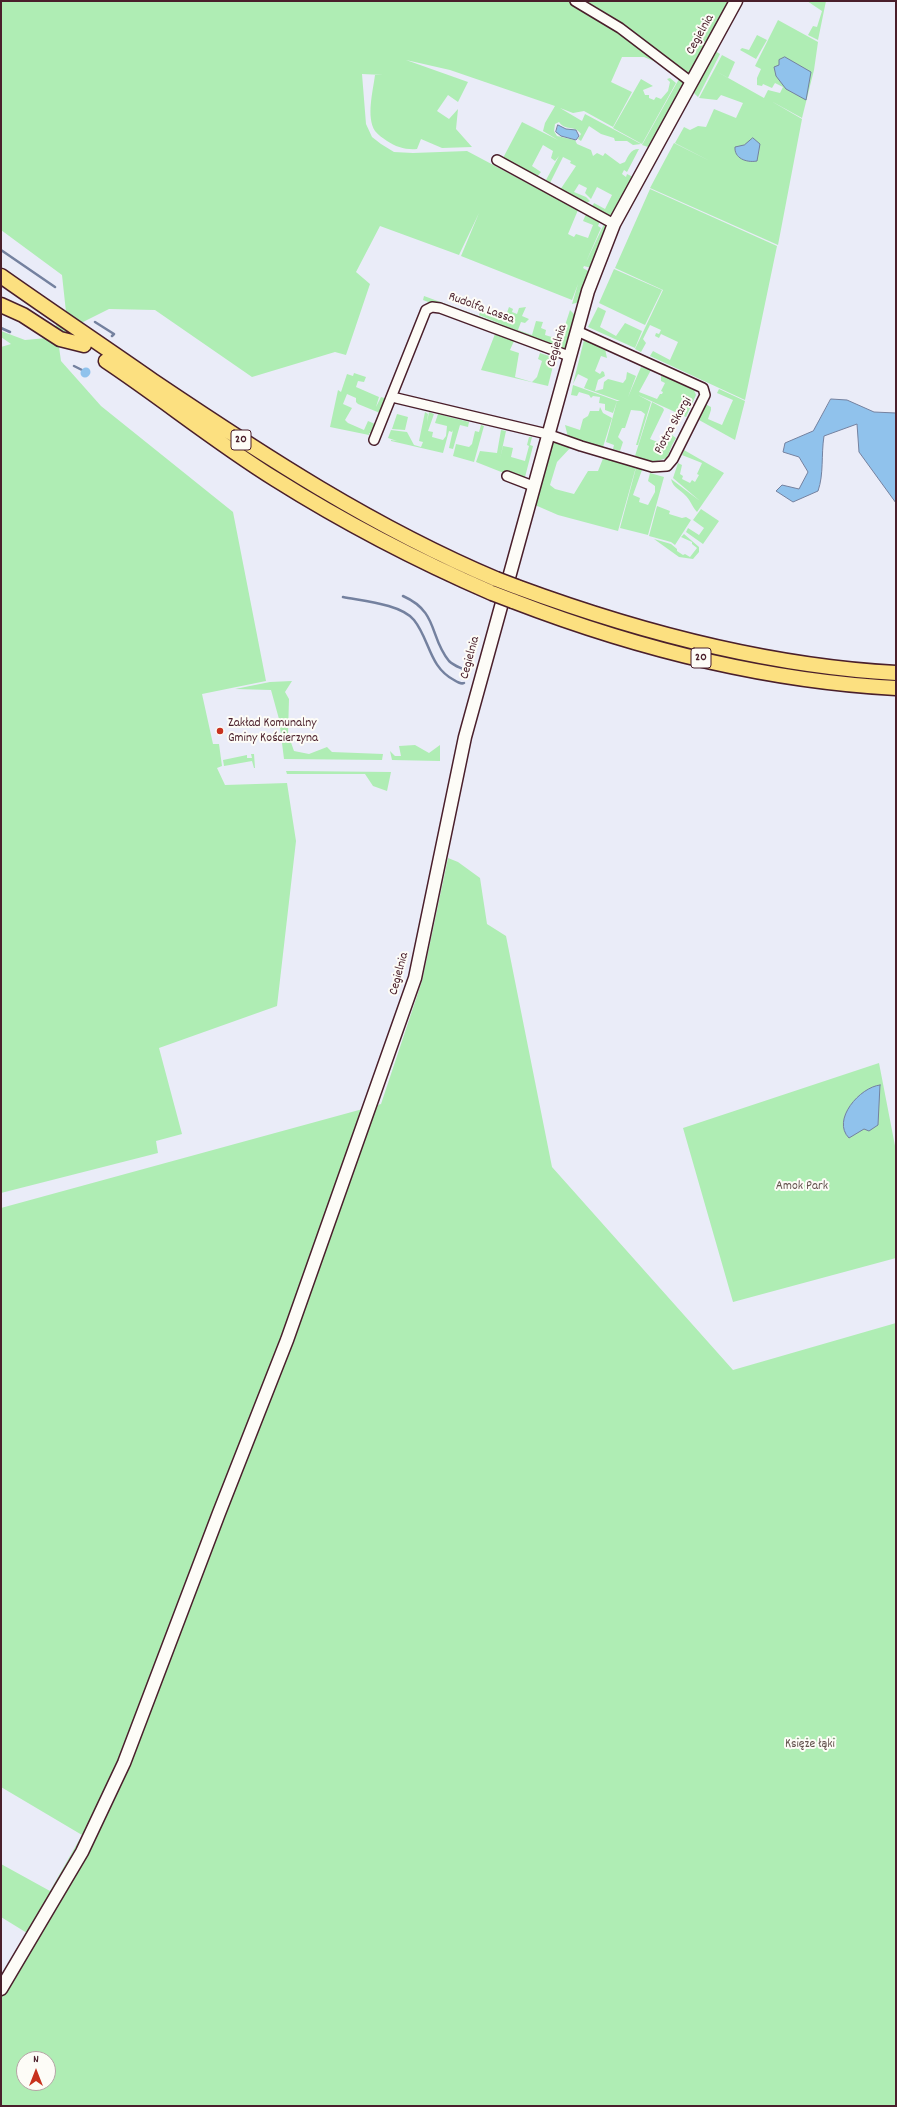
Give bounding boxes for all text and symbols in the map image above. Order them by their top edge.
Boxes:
street label: Cegielnia [684,12,718,58]
street label: Rudolfa Lassa [446,290,516,328]
street label: Cegielnia [545,323,571,369]
street label: Piotra Skargi [652,395,696,457]
road number: 20 [231,430,251,450]
street label: Cegielnia [458,635,484,681]
road number: 20 [691,648,711,668]
place label: Zakład Komunalny Gminy Kościerzyna [228,716,318,747]
marker: Zakład Komunalny Gminy Kościerzyna [215,726,225,736]
street label: Cegielnia [387,951,413,997]
park label: Amok Park [776,1179,828,1195]
park label: Księże łąki [785,1737,835,1753]
north arrow [16,2051,56,2091]
text: N [33,2052,39,2068]

